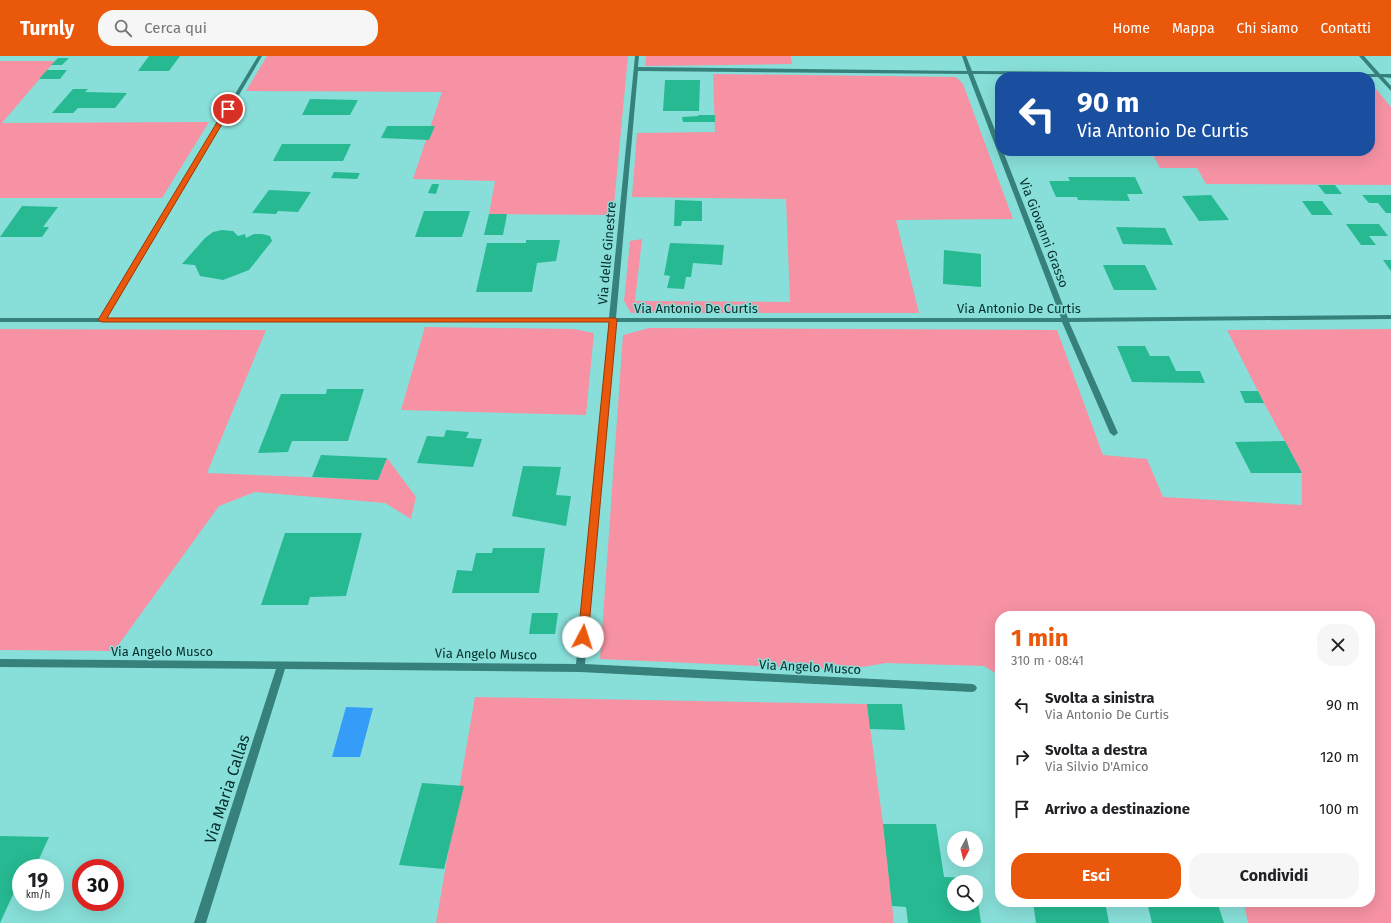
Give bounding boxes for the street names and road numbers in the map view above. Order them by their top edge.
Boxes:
street label: Via Giovanni Grasso [1016,176,1072,290]
street label: Via delle Ginestre [595,201,619,305]
street label: Via Antonio De Curtis [634,301,758,316]
street label: Via Antonio De Curtis [957,301,1081,316]
street label: Via Angelo Musco [111,644,213,659]
street label: Via Angelo Musco [435,646,537,662]
street label: Via Angelo Musco [759,657,861,677]
street label: Via Maria Callas [200,732,254,846]

